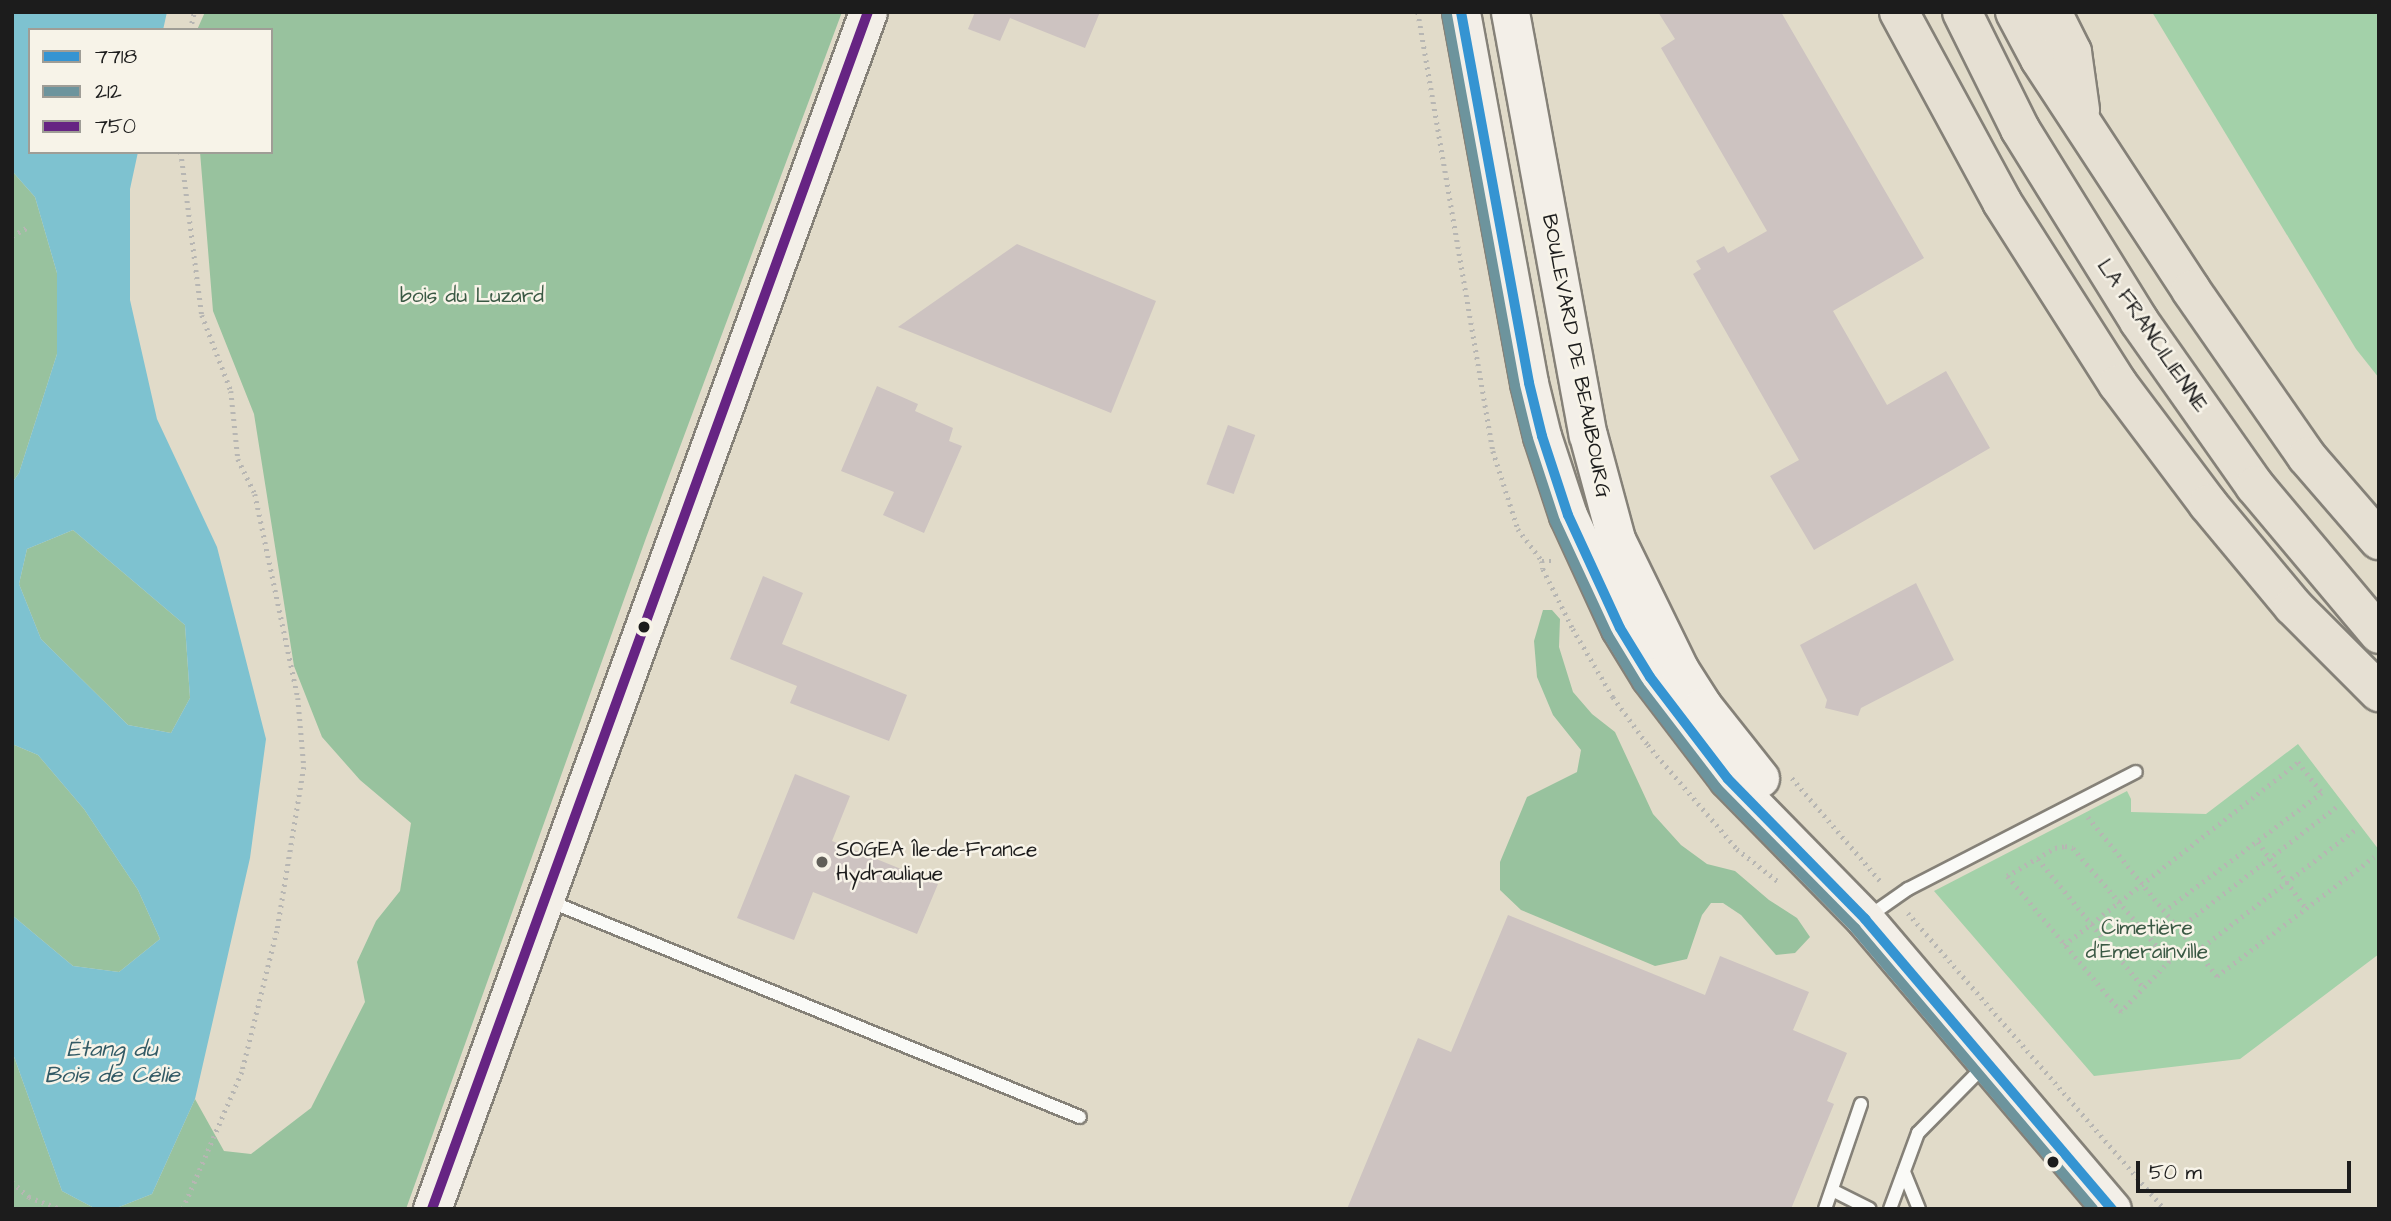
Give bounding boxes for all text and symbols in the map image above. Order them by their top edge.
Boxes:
legend [28,28,273,154]
text: 7718 [95,42,137,71]
text: 212 [95,77,122,106]
text: 750 [95,112,136,141]
street label: BOULEVARD DE BEAUBOURG [1536,212,1616,500]
street label: LA FRANCILIENNE [2091,255,2213,417]
park label: bois du Luzard [400,283,544,309]
unlabelled marker [637,620,651,634]
place label: SOGEA Île-de-France Hydraulique [836,837,1037,887]
marker: SOGEA Île-de-France Hydraulique [814,854,830,870]
park label: Cimetière d'Emerainville [2086,915,2208,965]
water label: Étang du Bois de Célie [44,1035,180,1089]
scale bar [2139,1148,2354,1192]
unlabelled marker [2046,1155,2060,1169]
text: 50 m [2149,1158,2202,1187]

